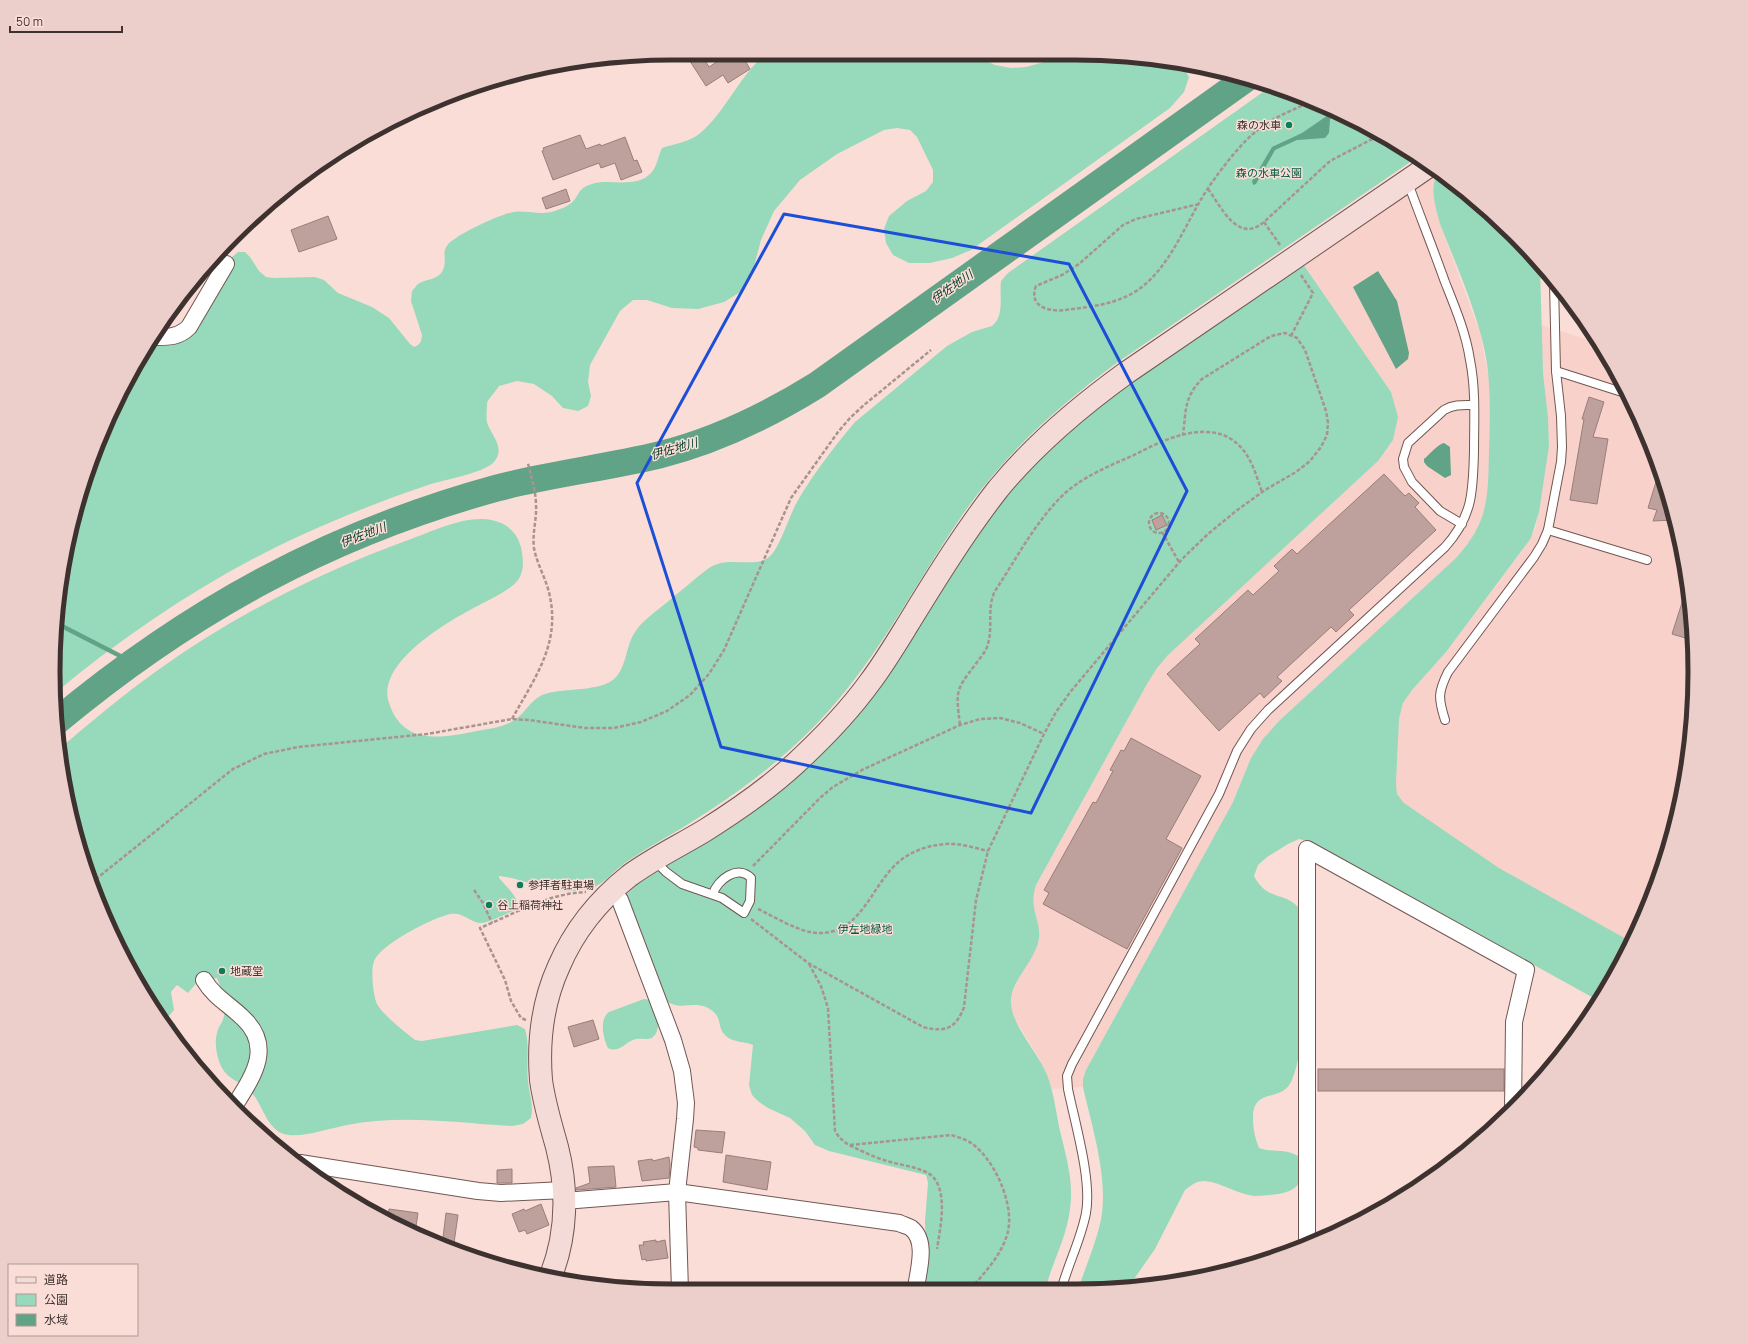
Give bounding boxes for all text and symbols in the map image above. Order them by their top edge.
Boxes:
scale bar [10,8,122,34]
text: 50 m [16,13,43,30]
place label: 森の水車 [1237,117,1281,132]
marker: 森の水車 [1284,120,1294,130]
park label: 森の水車公園 [1236,165,1302,180]
water label: 伊佐地川 [927,265,978,307]
water label: 伊佐地川 [648,433,701,463]
water label: 伊佐地川 [337,517,390,551]
place label: 参拝者駐車場 [528,877,594,892]
marker: 参拝者駐車場 [515,880,525,890]
place label: 谷上稲荷神社 [497,897,563,912]
marker: 谷上稲荷神社 [484,900,494,910]
park label: 伊左地緑地 [838,921,893,936]
place label: 地蔵堂 [230,963,263,978]
marker: 地蔵堂 [217,966,227,976]
legend [8,1264,138,1336]
text: 道路 [44,1271,68,1288]
text: 公園 [44,1291,68,1308]
text: 水域 [44,1311,68,1328]

